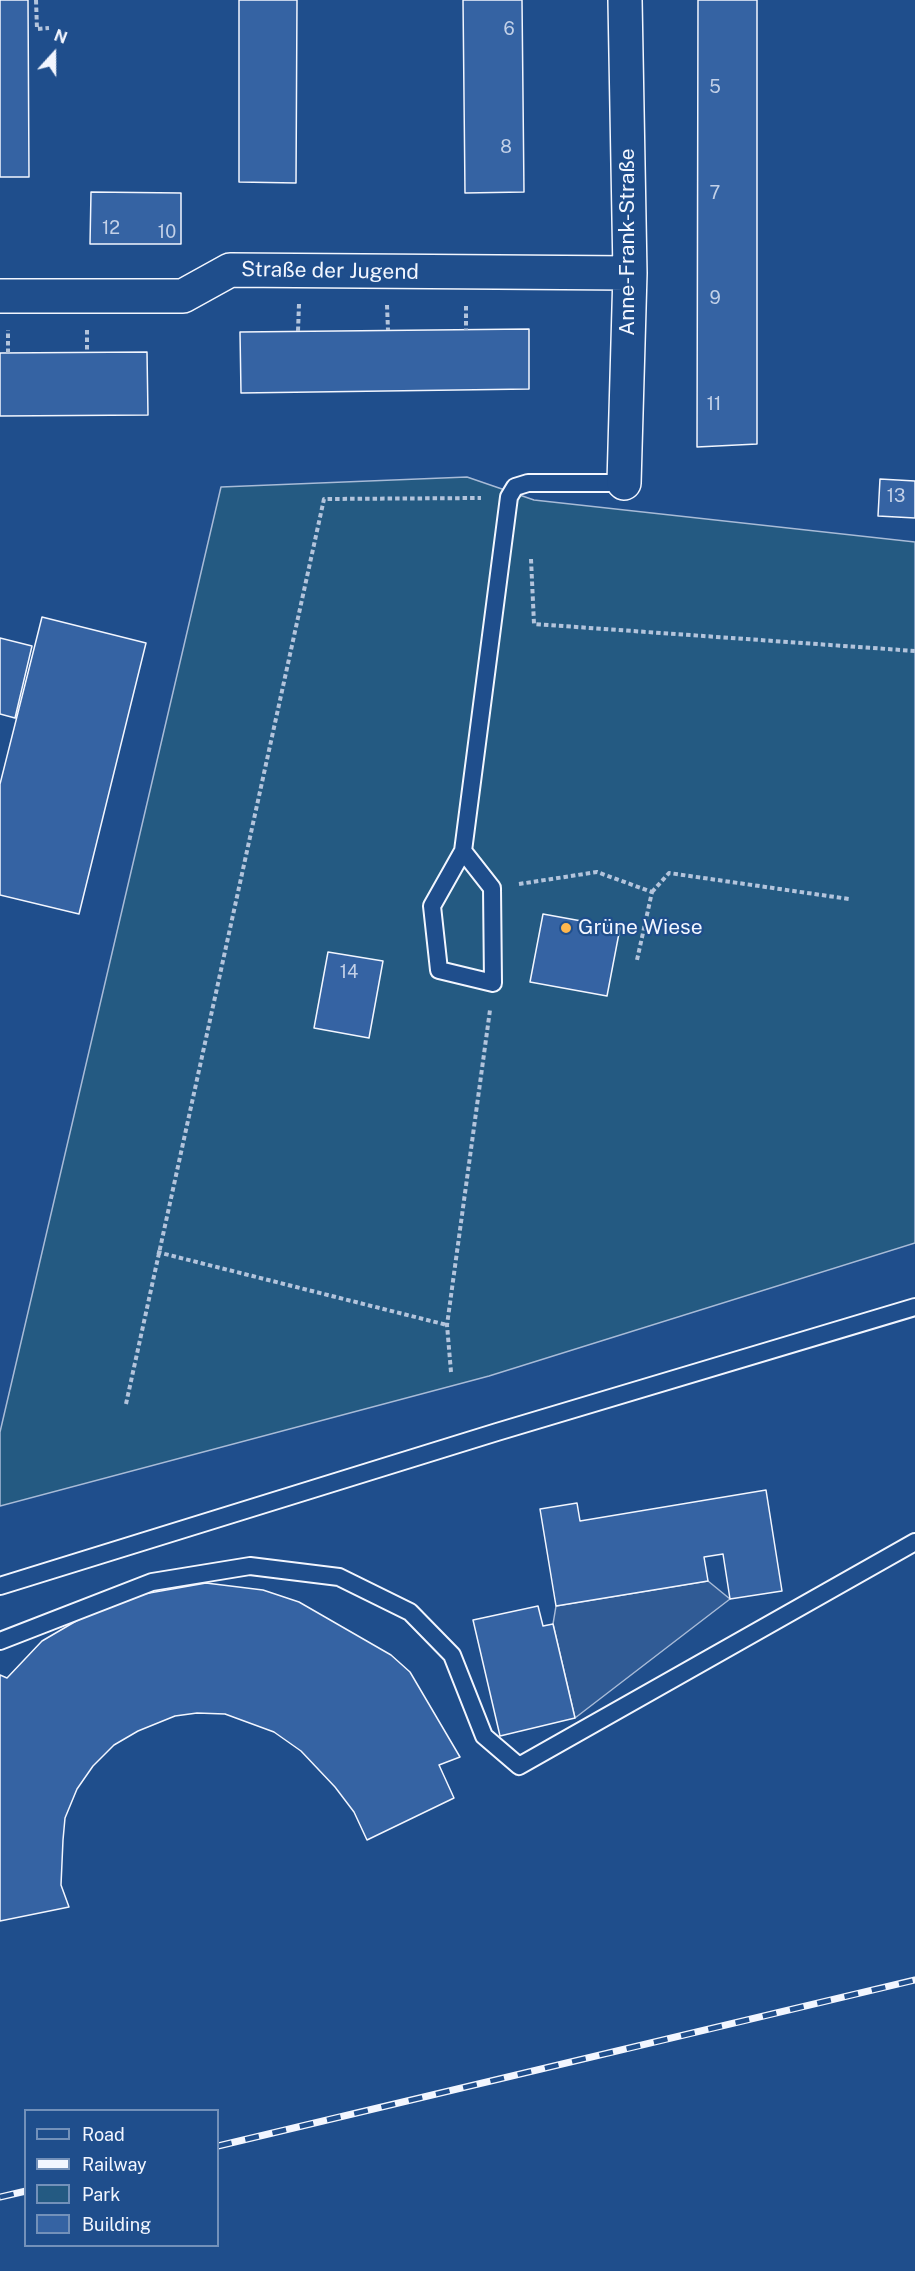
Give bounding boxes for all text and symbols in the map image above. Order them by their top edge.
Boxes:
house number: 6 [503,18,515,40]
north arrow [24,24,84,84]
text: N [51,26,70,48]
house number: 5 [709,76,721,98]
house number: 8 [500,136,512,158]
street label: Anne-Frank-Straße [615,148,641,336]
house number: 7 [710,182,720,204]
house number: 12 [102,217,120,239]
house number: 10 [158,221,176,243]
street label: Straße der Jugend [241,257,419,285]
house number: 9 [709,287,721,309]
house number: 11 [707,393,721,415]
house number: 13 [887,485,905,507]
place label: Grüne Wiese [578,915,703,941]
marker: Grüne Wiese [559,921,573,935]
house number: 14 [340,961,358,983]
legend [24,2109,219,2247]
text: Road [82,2124,125,2145]
text: Railway [82,2154,147,2175]
text: Park [82,2184,120,2205]
text: Building [82,2214,151,2235]

